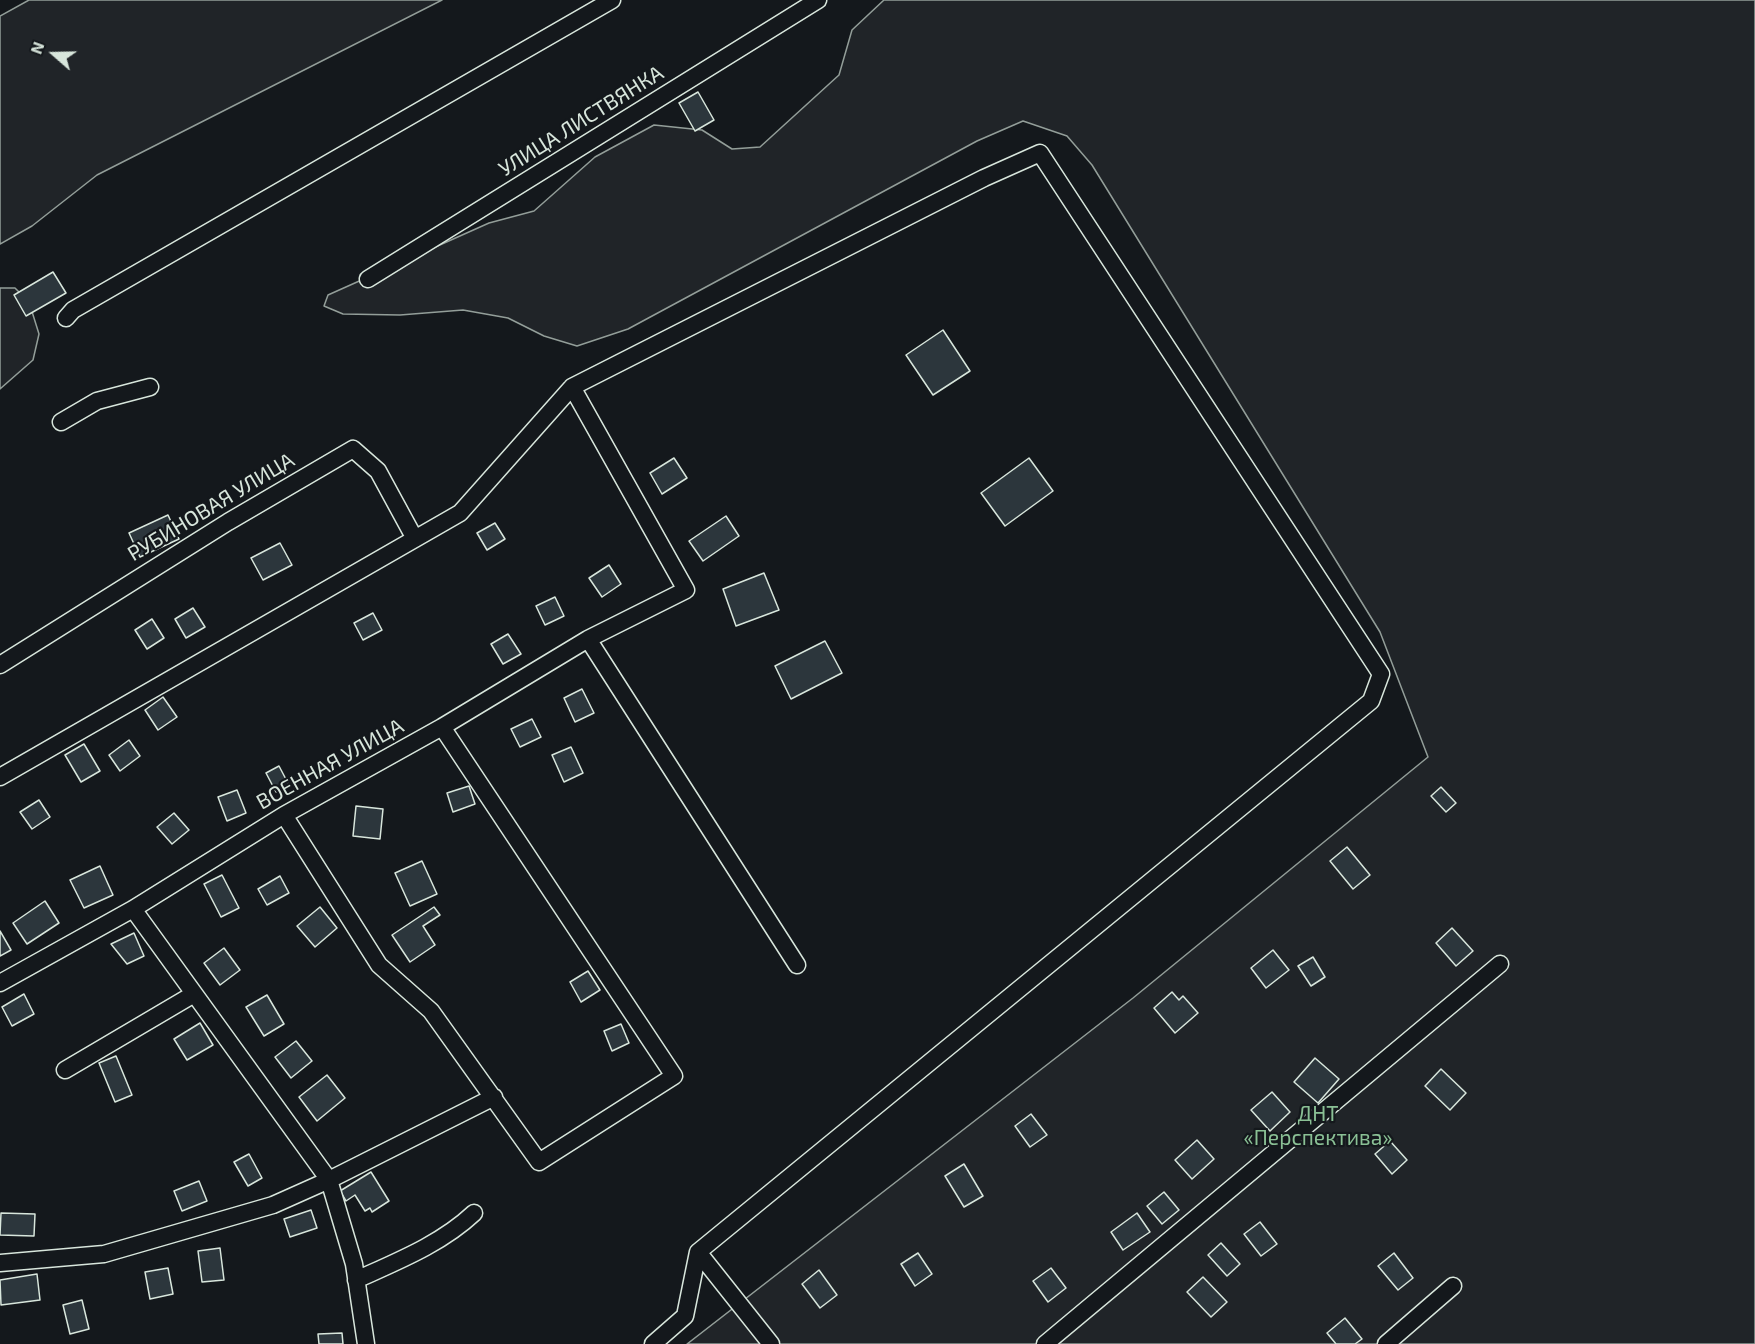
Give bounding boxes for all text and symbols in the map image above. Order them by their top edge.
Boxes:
north arrow [24,24,84,84]
text: N [26,39,48,56]
street label: УЛИЦА ЛИСТВЯНКА [494,60,668,182]
street label: РУБИНОВАЯ УЛИЦА [123,447,299,567]
street label: ВОЕННАЯ УЛИЦА [252,713,408,815]
park label: ДНТ «Перспектива» [1244,1101,1392,1151]

